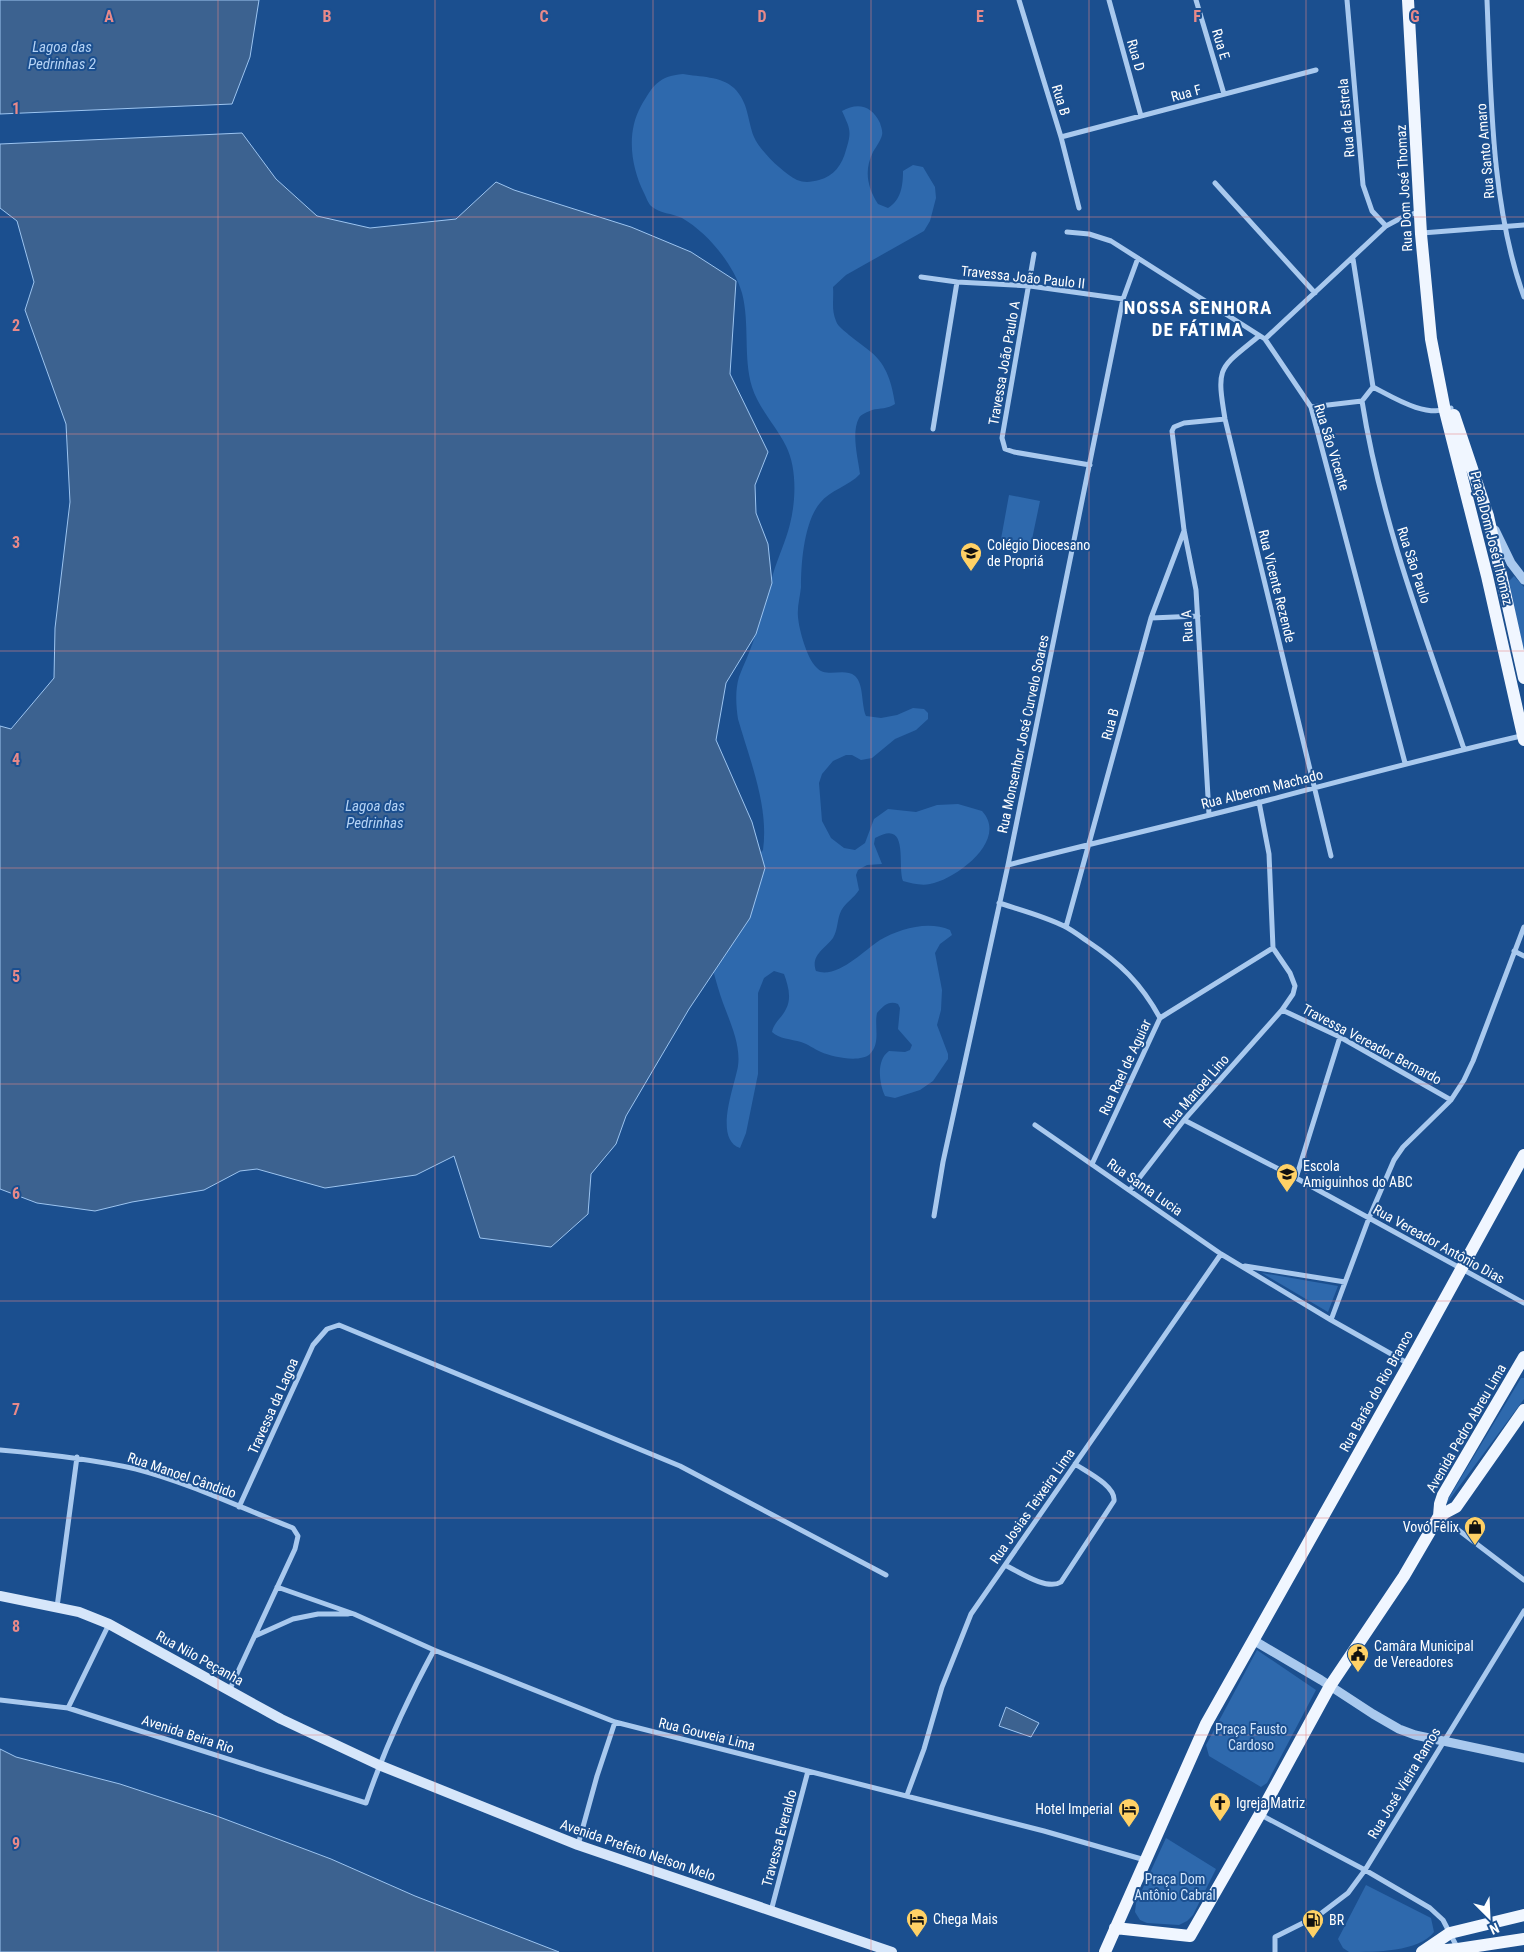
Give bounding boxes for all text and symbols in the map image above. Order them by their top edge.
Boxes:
text: A [104,7,114,26]
text: B [323,7,332,26]
text: C [539,7,549,26]
text: D [757,7,767,26]
text: E [976,7,984,26]
text: F [1193,7,1201,26]
text: G [1410,7,1420,26]
street label: Rua E [1209,27,1233,61]
street label: Rua D [1124,37,1148,73]
water label: Lagoa das Pedrinhas 2 [28,38,96,73]
street label: Rua da Estrela [1335,78,1357,158]
street label: Rua F [1169,81,1203,105]
street label: Rua B [1049,82,1073,118]
text: 1 [12,99,20,118]
street label: Rua Santo Amaro [1473,103,1497,199]
street label: Rua Dom José Thomaz [1393,124,1415,252]
street label: Travessa João Paulo II [960,263,1086,291]
district label: NOSSA SENHORA DE FÁTIMA [1124,296,1272,341]
street label: Travessa João Paulo A [985,300,1023,426]
text: 2 [12,316,20,335]
street label: Rua São Vicente [1311,402,1353,493]
street label: Praça Dom José Thomaz [1468,469,1516,607]
street label: Rua São Paulo [1394,525,1434,605]
street label: Rua Vicente Rezende [1255,528,1299,645]
text: 3 [12,533,20,552]
place label: Colégio Diocesano de Propriá [987,537,1090,569]
school or university icon: Colégio Diocesano de Propriá [959,541,983,572]
street label: Rua A [1178,609,1196,643]
street label: Rua Monsenhor José Curvelo Soares [994,633,1052,835]
street label: Rua B [1098,707,1122,741]
text: 4 [12,750,20,769]
street label: Rua Alberom Machado [1199,766,1325,812]
water label: Lagoa das Pedrinhas [345,797,405,832]
text: 5 [12,967,20,986]
street label: Travessa Vereador Bernardo [1300,1000,1444,1088]
street label: Rua Rael de Aguiar [1096,1017,1154,1117]
street label: Rua Manoel Lino [1160,1051,1232,1131]
street label: Rua Santa Lucia [1104,1155,1186,1219]
place label: Escola Amiguinhos do ABC [1303,1158,1413,1190]
school or university icon: Escola Amiguinhos do ABC [1275,1162,1299,1193]
text: 6 [12,1184,20,1203]
street label: Rua Vereador Antônio Dias [1371,1201,1507,1287]
street label: Rua Barão do Rio Branco [1336,1328,1416,1454]
street label: Travessa da Lagoa [245,1356,301,1456]
street label: Avenida Pedro Abreu Lima [1423,1361,1509,1495]
text: 7 [12,1400,20,1419]
street label: Rua Josias Teixeira Lima [986,1445,1078,1567]
street label: Rua Manoel Cândido [126,1449,238,1501]
shop icon: Vovó Fêlix [1463,1515,1487,1546]
place label: Vovó Fêlix [1403,1519,1459,1535]
text: 8 [12,1617,20,1636]
street label: Rua Nilo Peçanha [154,1627,246,1689]
place label: Camâra Municipal de Vereadores [1374,1638,1474,1670]
public building icon: Camâra Municipal de Vereadores [1346,1642,1370,1673]
street label: Avenida Beira Rio [140,1712,236,1756]
street label: Rua Gouveia Lima [657,1714,757,1754]
park label: Praça Fausto Cardoso [1215,1721,1287,1753]
street label: Rua José Vieira Ramos [1364,1724,1444,1842]
street label: Travessa Everaldo [758,1788,800,1888]
church icon: Igreja Matriz [1208,1791,1232,1822]
place label: Igreja Matriz [1236,1795,1305,1811]
hotel icon: Hotel Imperial [1117,1797,1141,1828]
place label: Hotel Imperial [1035,1801,1113,1817]
street label: Avenida Prefeito Nelson Melo [558,1816,718,1884]
text: 9 [12,1834,20,1853]
park label: Praça Dom Antônio Cabral [1134,1871,1216,1903]
north arrow [1464,1892,1514,1942]
hotel icon: Chega Mais [905,1907,929,1938]
fuel station icon: BR [1301,1908,1325,1939]
place label: Chega Mais [933,1911,998,1927]
place label: BR [1329,1912,1345,1928]
text: N [1487,1920,1501,1938]

